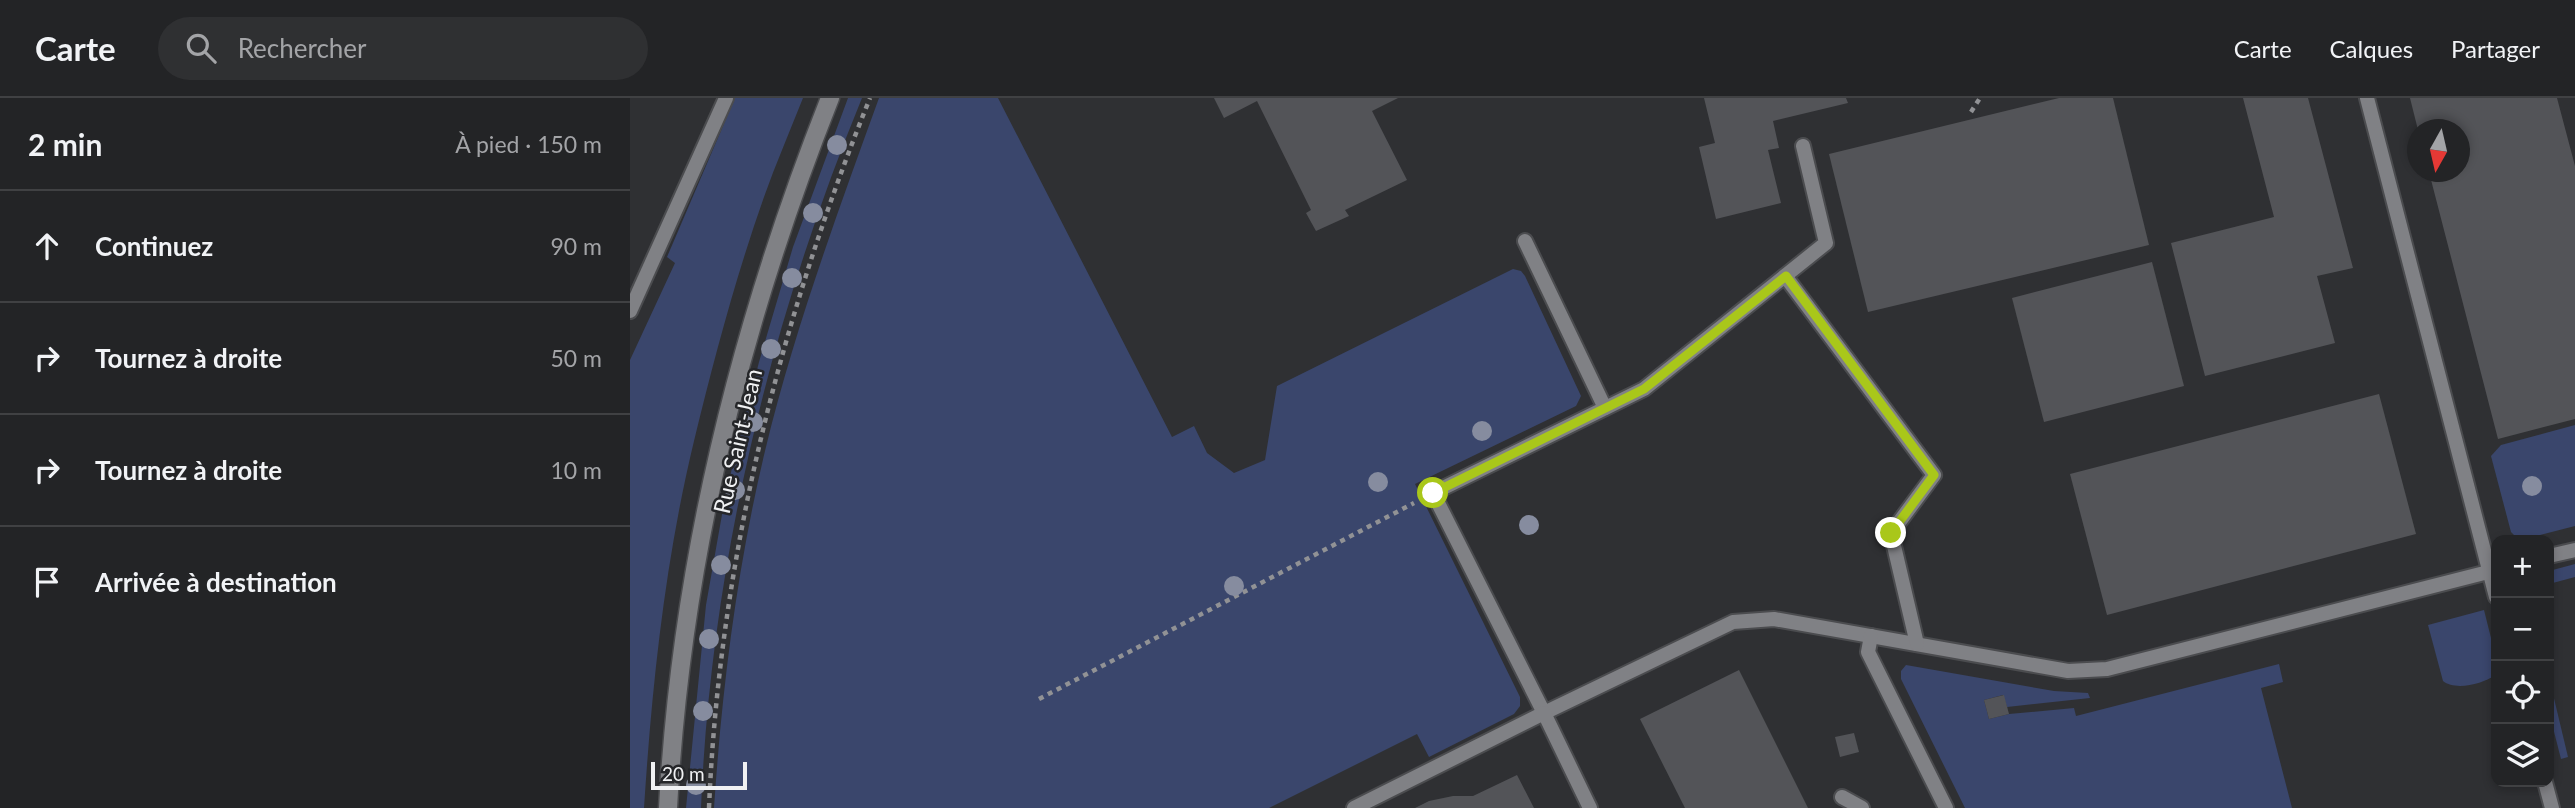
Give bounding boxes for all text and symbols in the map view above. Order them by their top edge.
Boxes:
search box [158,17,648,80]
text: Carte [35,28,116,68]
icon: search [182,29,220,67]
text: Rechercher [238,32,367,64]
text: Carte [2234,34,2292,63]
text: Calques [2330,34,2413,63]
text: Partager [2451,34,2540,63]
north arrow [2407,119,2470,182]
text: 2 min [28,126,102,162]
text: À pied · 150 m [455,130,602,158]
icon: ahead [28,227,66,265]
text: Continuez [95,230,213,262]
text: 90 m [551,232,602,260]
icon: right [28,339,66,377]
text: Tournez à droite [95,342,282,374]
text: 50 m [551,344,602,372]
street label: Rue Saint-Jean [707,366,767,516]
icon: right [28,451,66,489]
text: Tournez à droite [95,454,282,486]
text: 10 m [551,456,602,484]
route start [1417,477,1448,508]
route end [1875,517,1906,548]
map controls [2491,535,2554,787]
button: + [2491,535,2554,598]
icon: arrive [28,563,66,601]
text: Arrivée à destination [95,566,337,598]
button: − [2491,598,2554,661]
button: locate [2491,661,2554,724]
button: layers [2491,724,2554,787]
scale bar [651,759,747,791]
text: 20 m [662,762,705,785]

